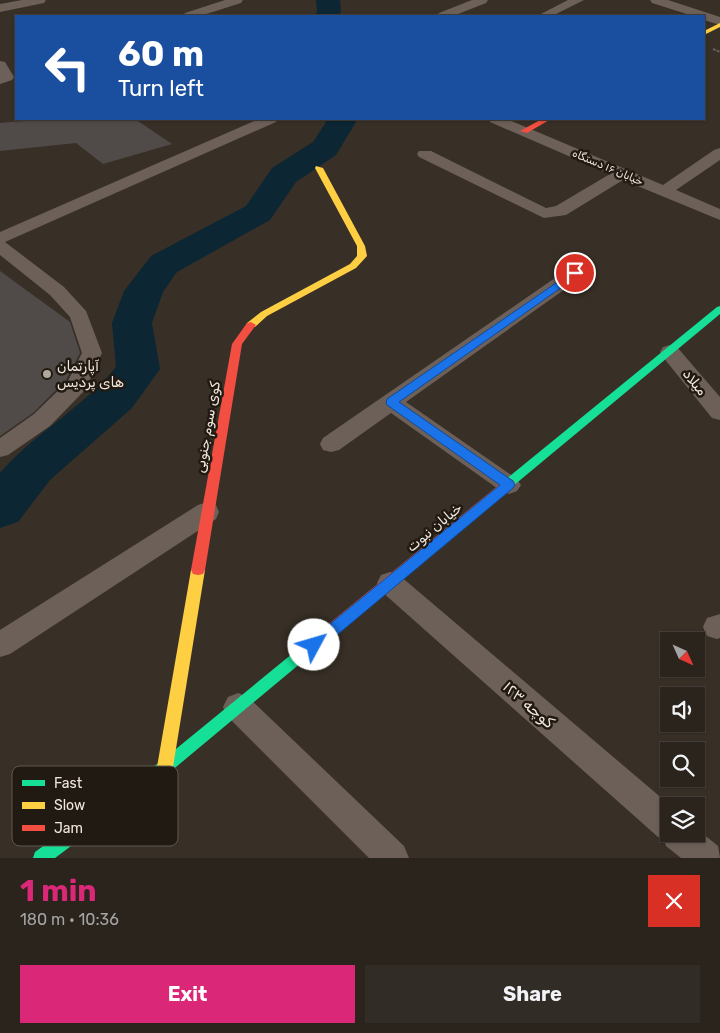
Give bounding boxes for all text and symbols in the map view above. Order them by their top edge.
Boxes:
text: 60 m [118,33,204,75]
icon: left [35,35,100,100]
text: Turn left [118,75,204,102]
street label: خیابان ۱۶ دستگاه [570,147,646,188]
pin [554,252,596,294]
icon: arrive [561,259,589,287]
place label: آپارتمان های پردیس [57,358,124,392]
street label: میلاد [679,366,711,399]
marker: آپارتمان های پردیس [41,368,53,380]
street label: کوی سوم جنوبی [191,379,225,474]
street label: خیابان نبوت [403,499,466,556]
position arrow [287,618,339,670]
north arrow [660,632,705,678]
map controls [660,632,705,842]
street label: کوچه ۱۲۳ [498,677,559,733]
button: sound [660,687,705,732]
button: search [660,742,705,787]
legend [12,766,178,846]
text: Fast [54,775,83,792]
text: Slow [54,797,85,814]
button: layers [660,797,705,842]
text: Jam [54,820,83,837]
text: 1 min [20,873,97,909]
button: close [648,875,700,927]
text: 180 m · 10:36 [20,910,119,929]
button: Exit [20,965,355,1023]
button: Share [365,965,700,1023]

